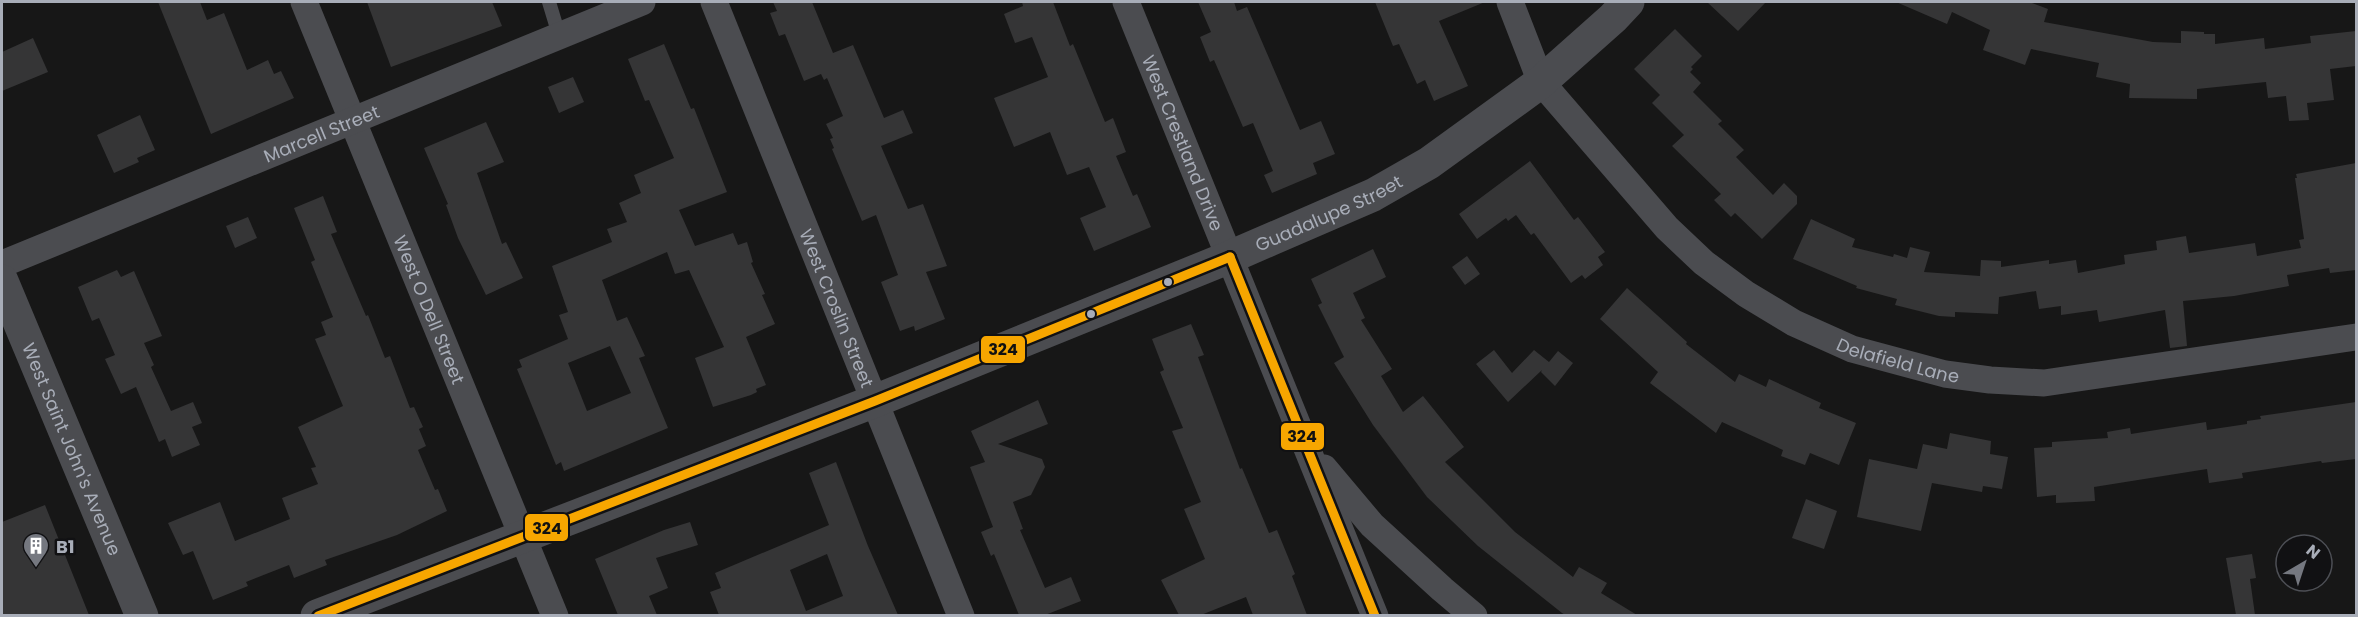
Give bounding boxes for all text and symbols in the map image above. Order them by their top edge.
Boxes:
street label: West Crestland Drive [1136,51,1230,234]
street label: Marcell Street [260,98,383,168]
street label: Guadalupe Street [1251,169,1407,257]
street label: West Croslin Street [794,225,880,391]
street label: West O Dell Street [388,231,471,388]
unlabelled marker [1162,276,1174,288]
unlabelled marker [1085,308,1097,320]
street label: Delafield Lane [1833,331,1961,388]
line badge: 324 [980,335,1026,364]
text: 324 [988,338,1018,361]
street label: West Saint John's Avenue [17,339,128,559]
line badge: 324 [1280,422,1325,451]
text: 324 [1287,425,1317,448]
line badge: 324 [524,513,569,542]
text: 324 [532,517,562,540]
building icon: B1 [21,531,51,569]
north arrow [2274,533,2334,593]
place label: B1 [56,534,75,559]
text: N [2301,539,2325,564]

